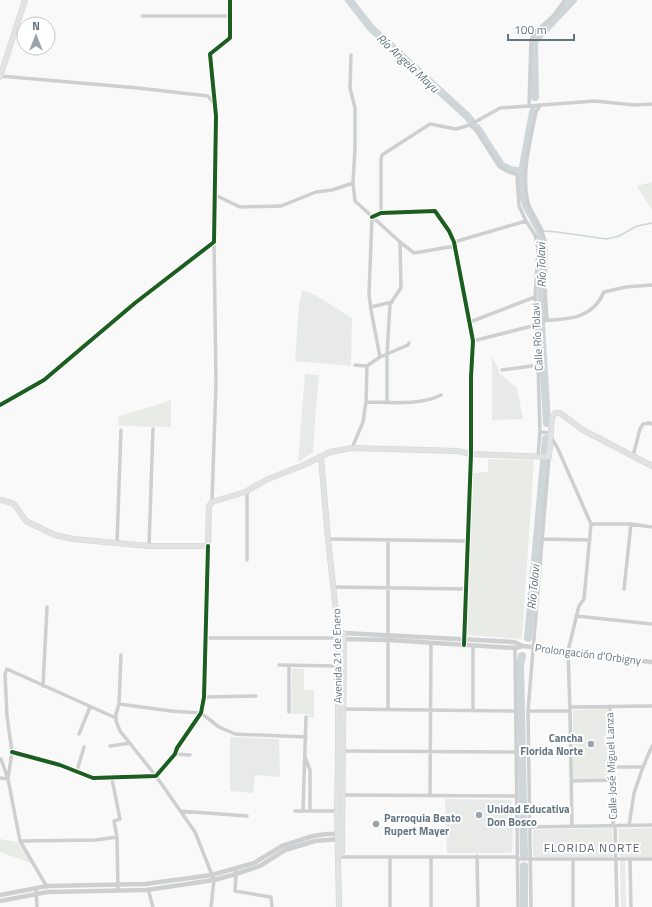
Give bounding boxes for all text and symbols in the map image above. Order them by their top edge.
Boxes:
north arrow [16,16,56,56]
scale bar [508,16,574,42]
text: N [32,18,40,34]
text: 100 m [514,20,547,39]
water label: Río Angela Mayu [372,29,444,98]
water label: Río Tolavi [531,241,551,288]
street label: Calle Río Tolavi [527,302,547,372]
water label: Río Tolavi [522,562,545,610]
street label: Avenida 21 de Enero [328,608,346,704]
street label: Prolongación d'Orbigny [534,640,643,669]
street label: Calle José Miguel Lanza [601,712,621,820]
place label: Cancha Florida Norte [520,730,583,759]
marker: Cancha Florida Norte [586,739,596,749]
place label: Unidad Educativa Don Bosco [487,801,570,830]
place label: Parroquia Beato Rupert Mayer [384,810,461,839]
marker: Unidad Educativa Don Bosco [474,810,484,820]
marker: Parroquia Beato Rupert Mayer [371,819,381,829]
district label: FLORIDA NORTE [544,838,640,857]

